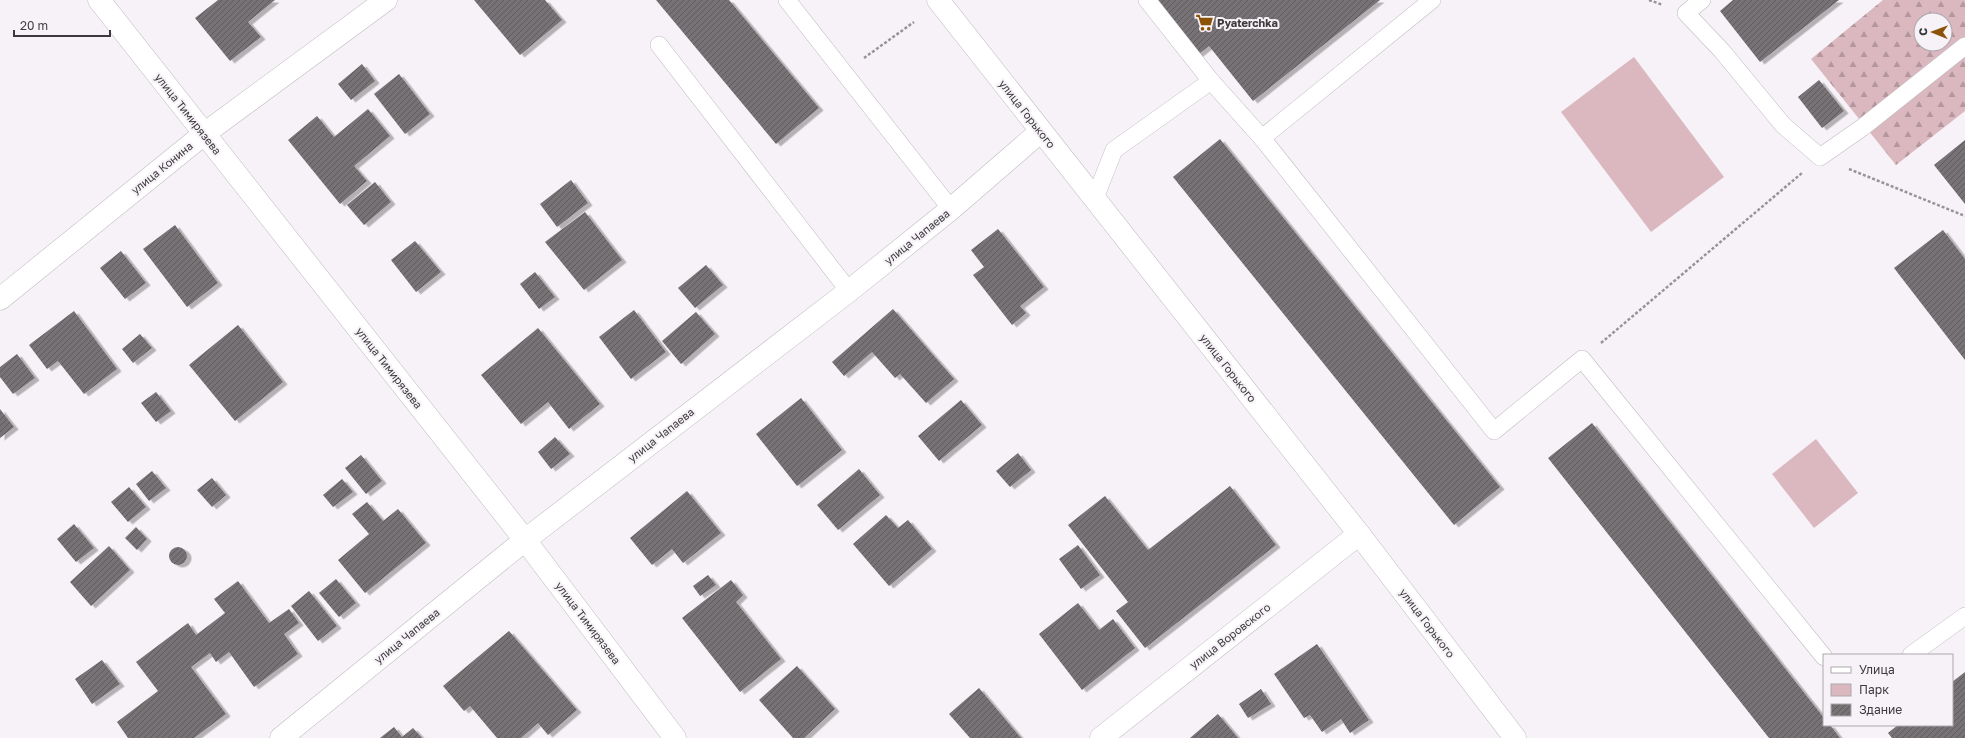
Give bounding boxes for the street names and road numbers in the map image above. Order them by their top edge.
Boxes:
street label: улица Тимирязева [153,70,224,157]
street label: улица Горького [997,77,1058,151]
street label: улица Конина [128,139,195,196]
street label: улица Чапаева [881,206,952,267]
street label: улица Тимирязева [354,324,425,411]
street label: улица Горького [1198,331,1259,405]
street label: улица Чапаева [625,405,696,464]
street label: улица Тимирязева [553,579,624,666]
street label: улица Горького [1397,586,1458,660]
street label: улица Воровского [1187,600,1273,671]
street label: улица Чапаева [371,605,442,666]

